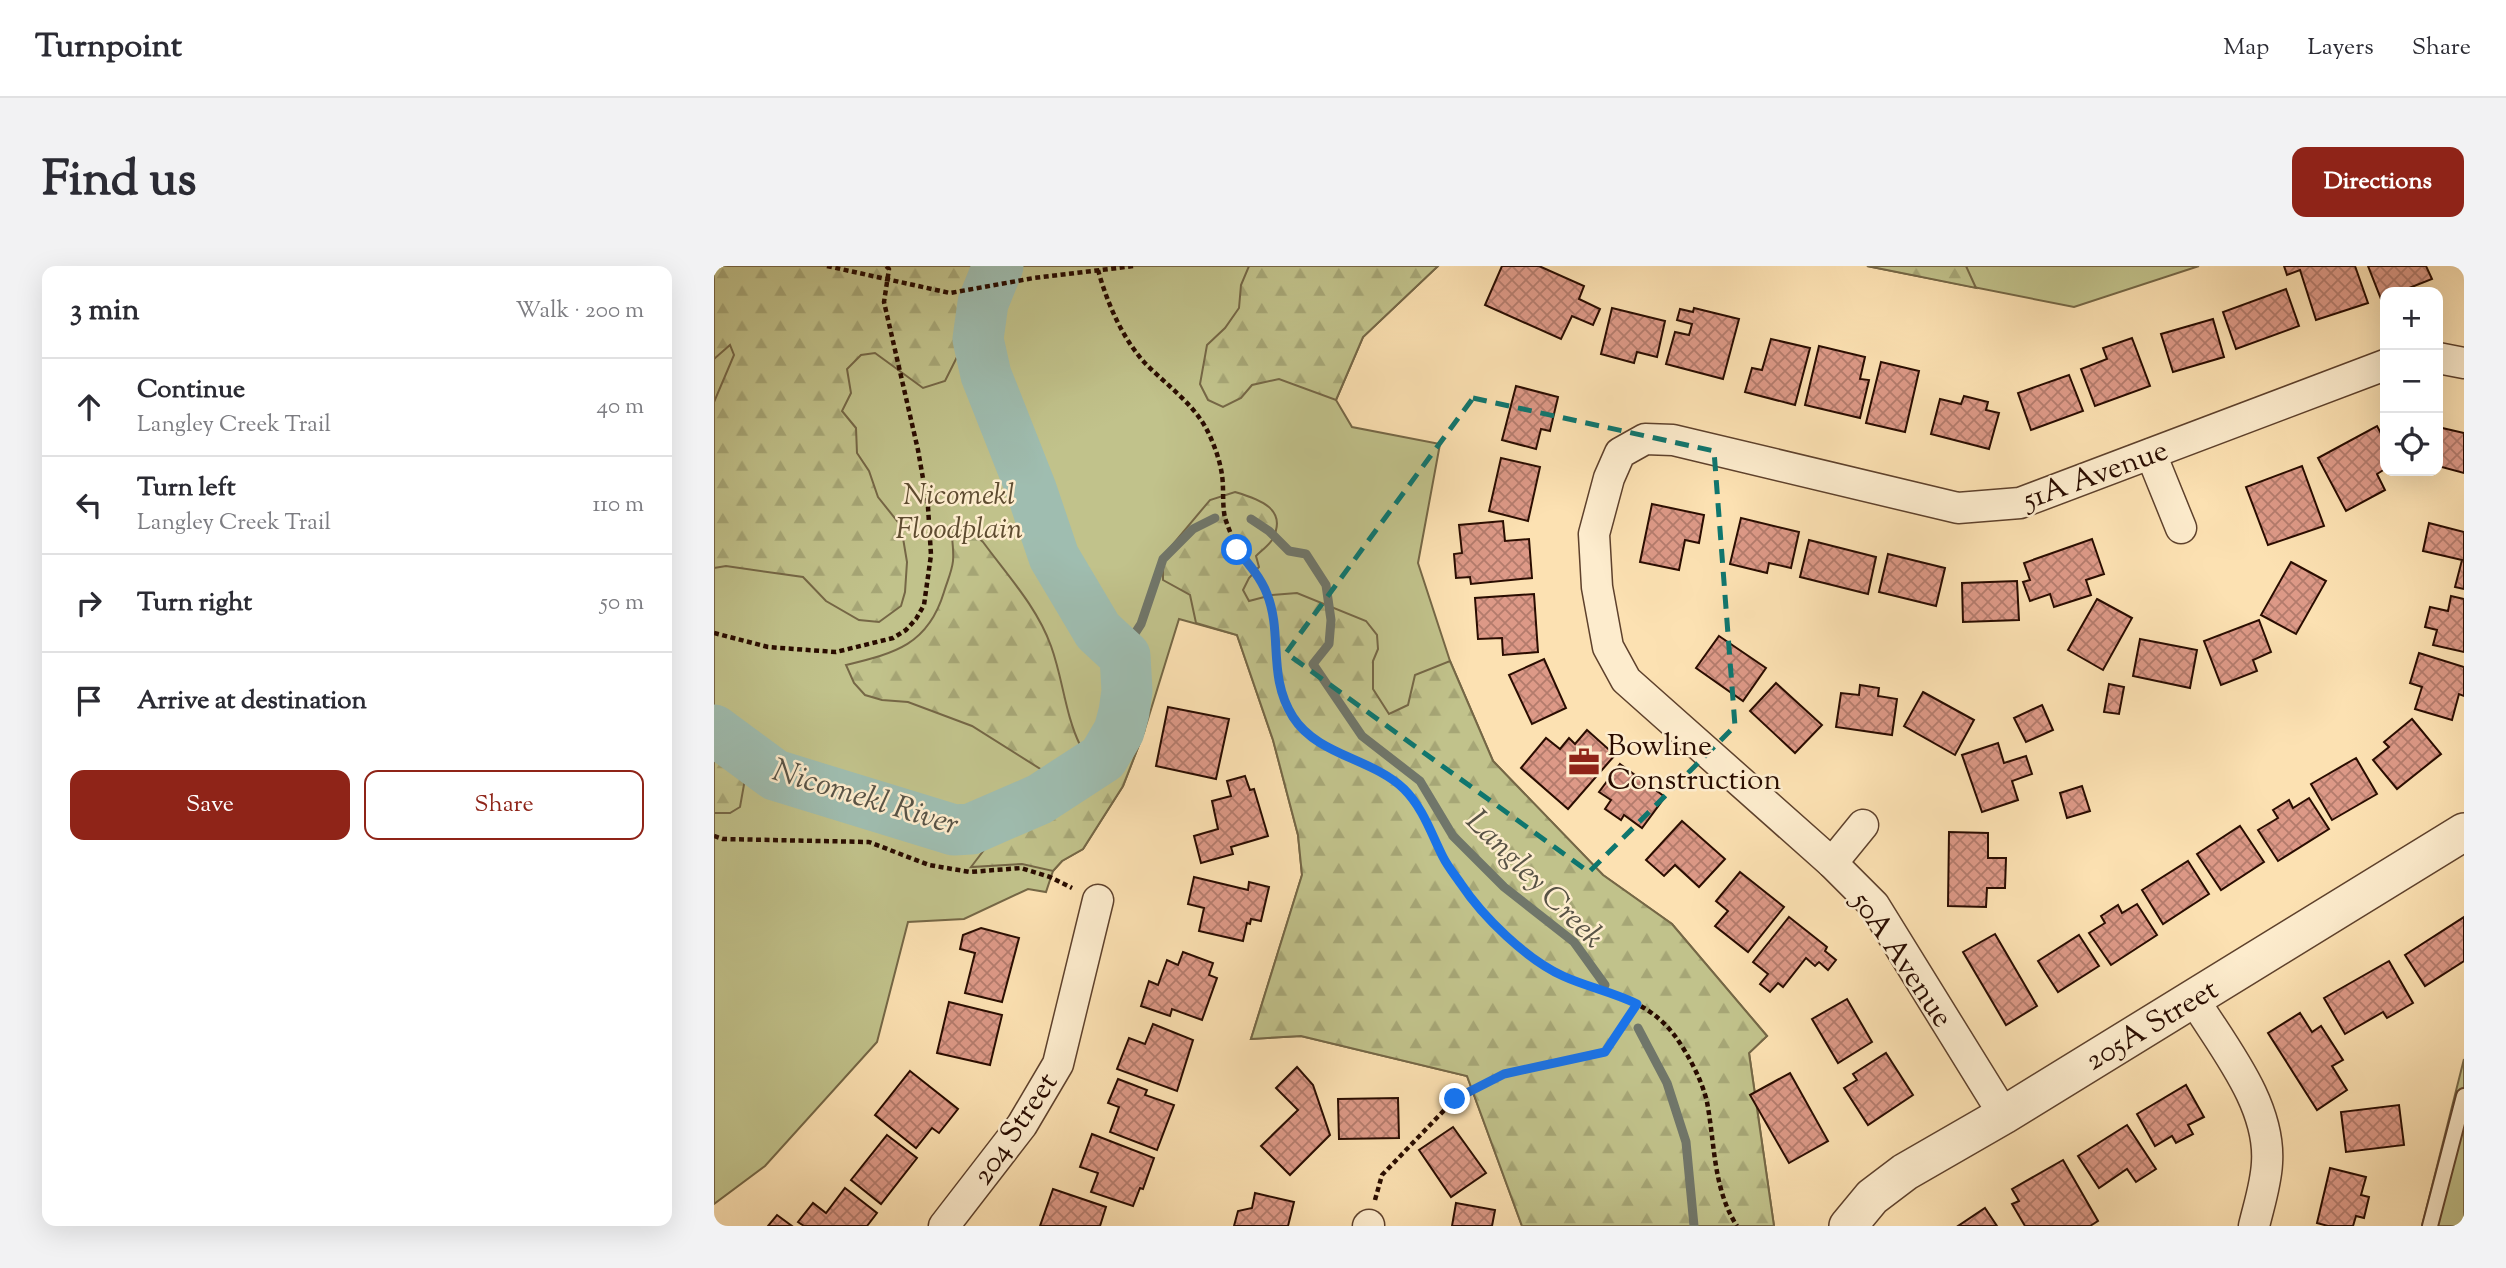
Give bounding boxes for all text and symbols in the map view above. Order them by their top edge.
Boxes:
text: Turnpoint [35,24,182,72]
text: Map [2223,31,2269,65]
text: Layers [2307,31,2374,65]
text: Share [2412,31,2471,65]
text: Find us [42,147,196,217]
button: Directions [2292,147,2464,217]
map controls [2380,287,2443,476]
button: + [2380,287,2443,350]
text: 3 min [70,290,140,333]
text: Walk · 200 m [515,295,644,328]
button: − [2380,350,2443,413]
text: Continue [137,372,245,409]
icon: ahead [70,388,108,426]
text: 40 m [597,391,644,424]
text: Langley Creek Trail [137,409,331,442]
button: locate [2380,413,2443,476]
street label: 51A Avenue [2015,430,2174,523]
text: Turn left [137,470,236,507]
park label: Nicomekl Floodplain [895,475,1023,552]
icon: left [70,486,108,524]
text: 110 m [593,489,644,522]
text: Langley Creek Trail [137,507,331,540]
route start [1221,534,1252,565]
icon: right [70,584,108,622]
text: Turn right [137,585,252,622]
text: 50 m [600,587,644,620]
icon: arrive [70,682,108,720]
text: Arrive at destination [137,683,367,720]
place label: Bowline Construction [1607,726,1782,803]
office icon: Bowline Construction [1567,745,1601,779]
water label: Nicomekl River [766,749,964,849]
button: Save [70,770,350,840]
button: Share [364,770,644,840]
water label: Langley Creek [1454,800,1614,960]
street label: 50A Avenue [1838,882,1962,1037]
street label: 205A Street [2078,970,2227,1083]
street label: 204 Street [963,1065,1070,1194]
route end [1439,1083,1470,1114]

